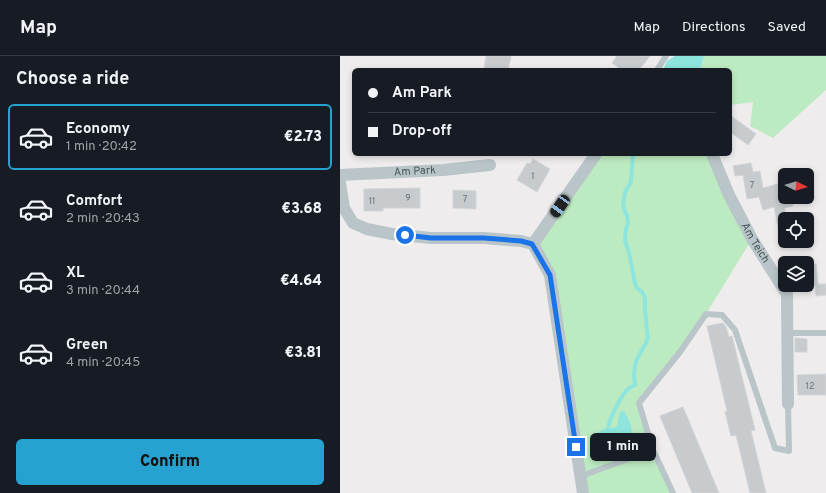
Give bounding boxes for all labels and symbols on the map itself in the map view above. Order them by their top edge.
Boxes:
street label: Am Park [394,163,436,179]
north arrow [778,168,814,204]
house number: 1 [531,171,535,182]
house number: 7 [750,180,755,191]
house number: 9 [405,193,411,204]
car [548,193,572,219]
house number: 7 [463,194,468,205]
house number: 11 [369,196,375,207]
street label: Am Teich [738,220,773,266]
route start [396,226,414,244]
house number: 12 [806,381,814,392]
callout: 1 min [590,433,656,461]
route end [567,438,585,456]

